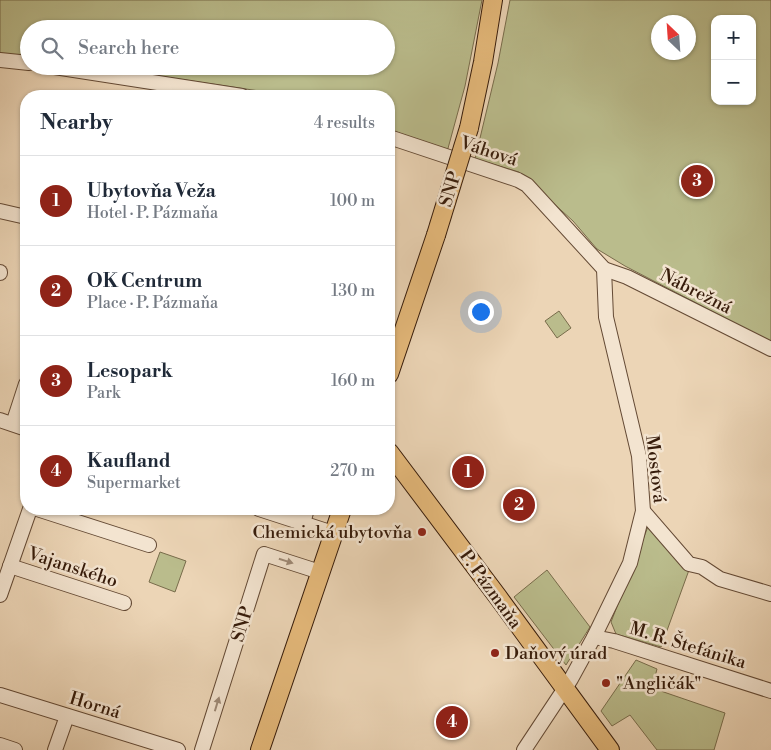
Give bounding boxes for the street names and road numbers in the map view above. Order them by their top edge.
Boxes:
street label: Váhová [456,131,521,172]
street label: SNP [434,169,467,210]
street label: Nábrežná [656,264,736,320]
street label: Mostová [640,434,671,505]
street label: Vajanského [24,542,121,593]
street label: P. Pázmaňa [454,545,527,634]
street label: SNP [226,604,259,645]
street label: M. R. Štefánika [627,617,750,674]
street label: Horná [66,687,124,724]

